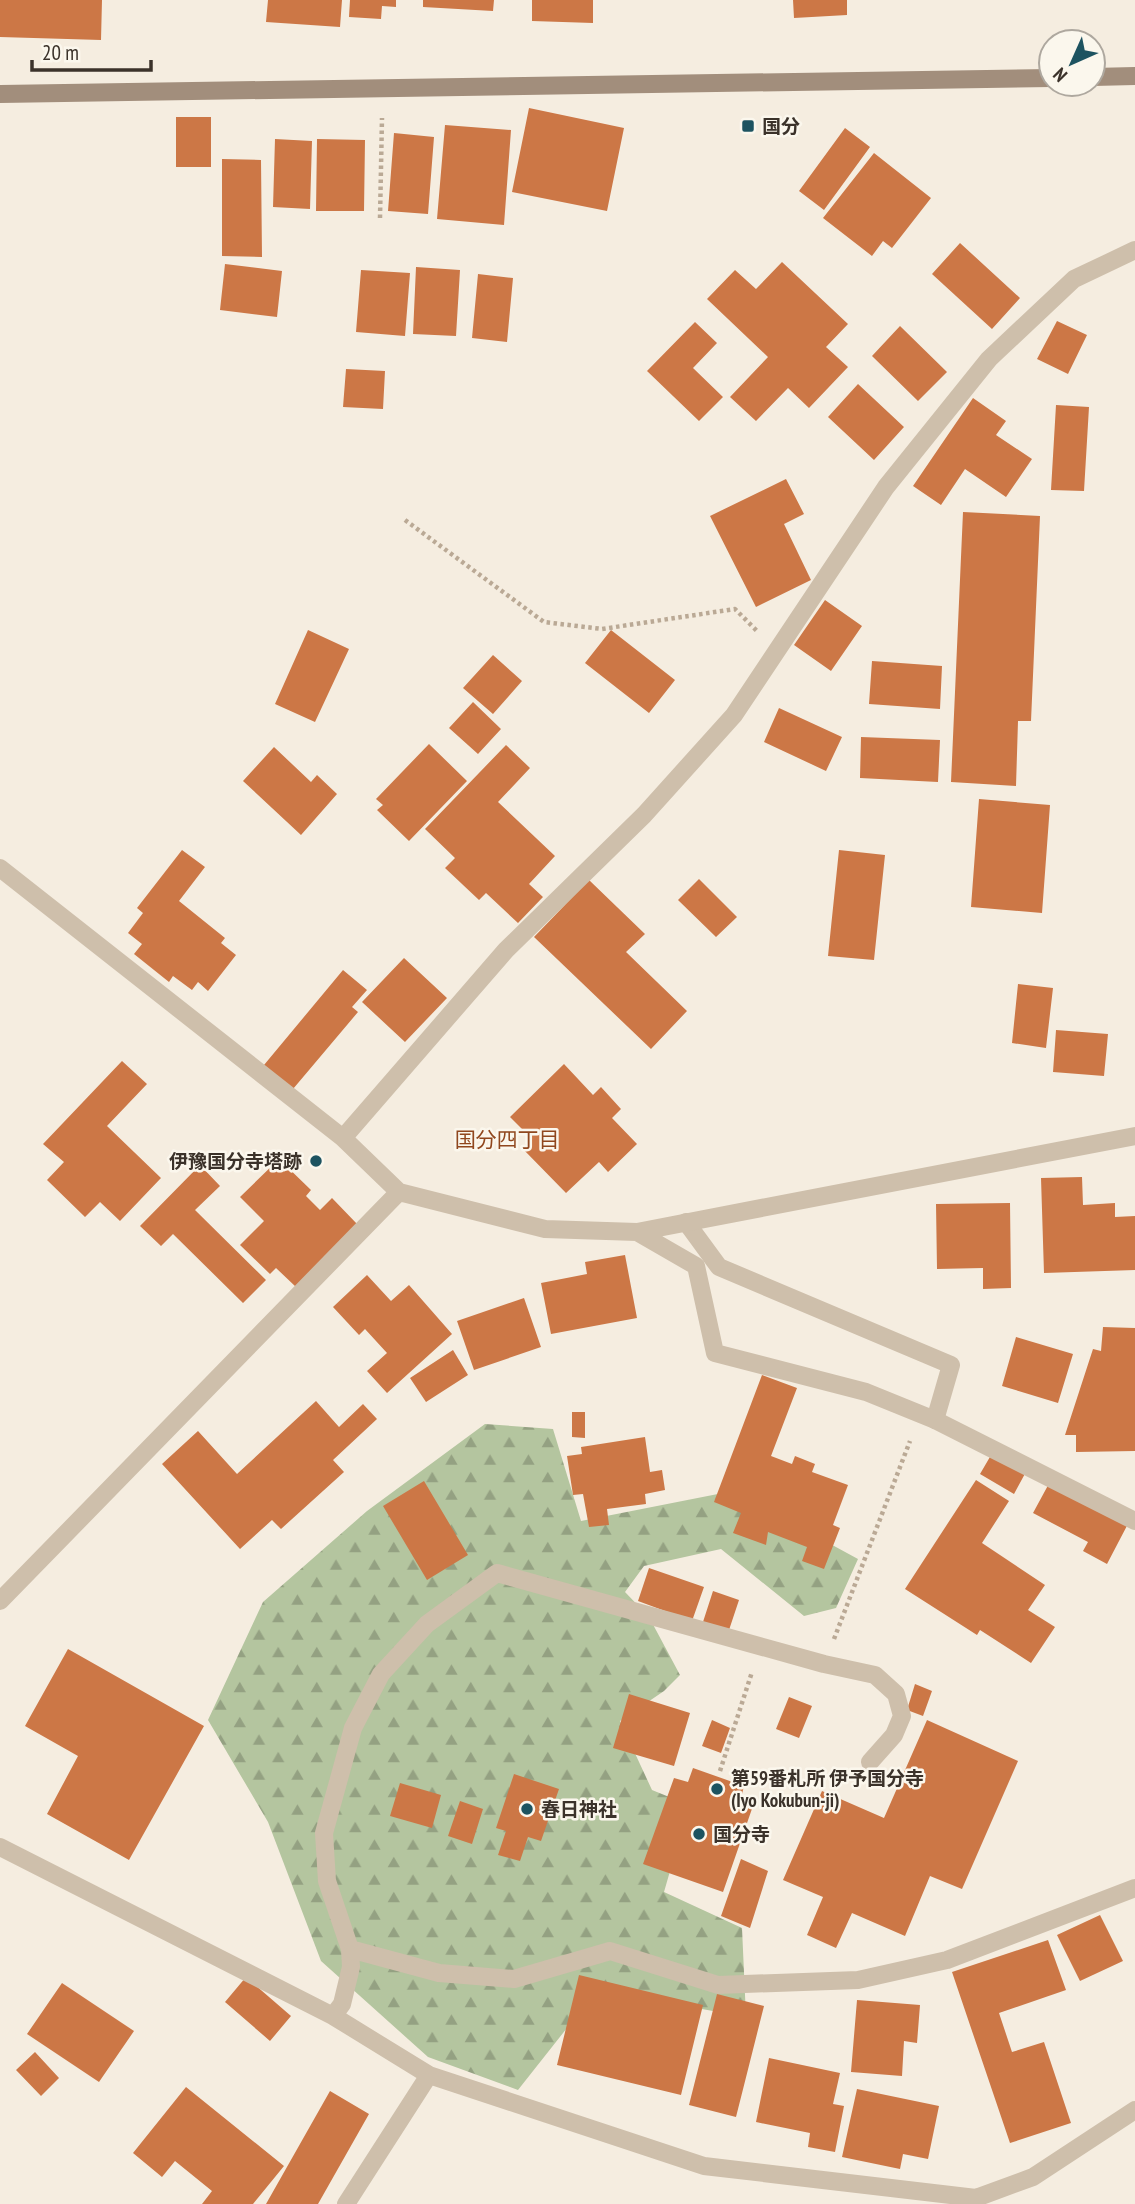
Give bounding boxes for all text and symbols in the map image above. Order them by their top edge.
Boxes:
scale bar [32,28,150,72]
north arrow [1037,28,1107,98]
text: 20 m [42,39,79,66]
text: N [1048,63,1072,87]
place label: 国分 [762,114,800,138]
marker: 国分 [740,118,756,134]
district label: 国分四丁目 [455,1126,560,1153]
place label: 伊豫国分寺塔跡 [169,1149,302,1173]
marker: 伊豫国分寺塔跡 [308,1153,324,1169]
place label: 第59番札所 伊予国分寺 (Iyo Kokubun-ji) [731,1766,924,1812]
marker: 第59番札所 伊予国分寺 (Iyo Kokubun-ji) [709,1781,725,1797]
place label: 春日神社 [541,1797,617,1821]
marker: 春日神社 [519,1801,535,1817]
place label: 国分寺 [713,1822,770,1846]
marker: 国分寺 [691,1826,707,1842]

